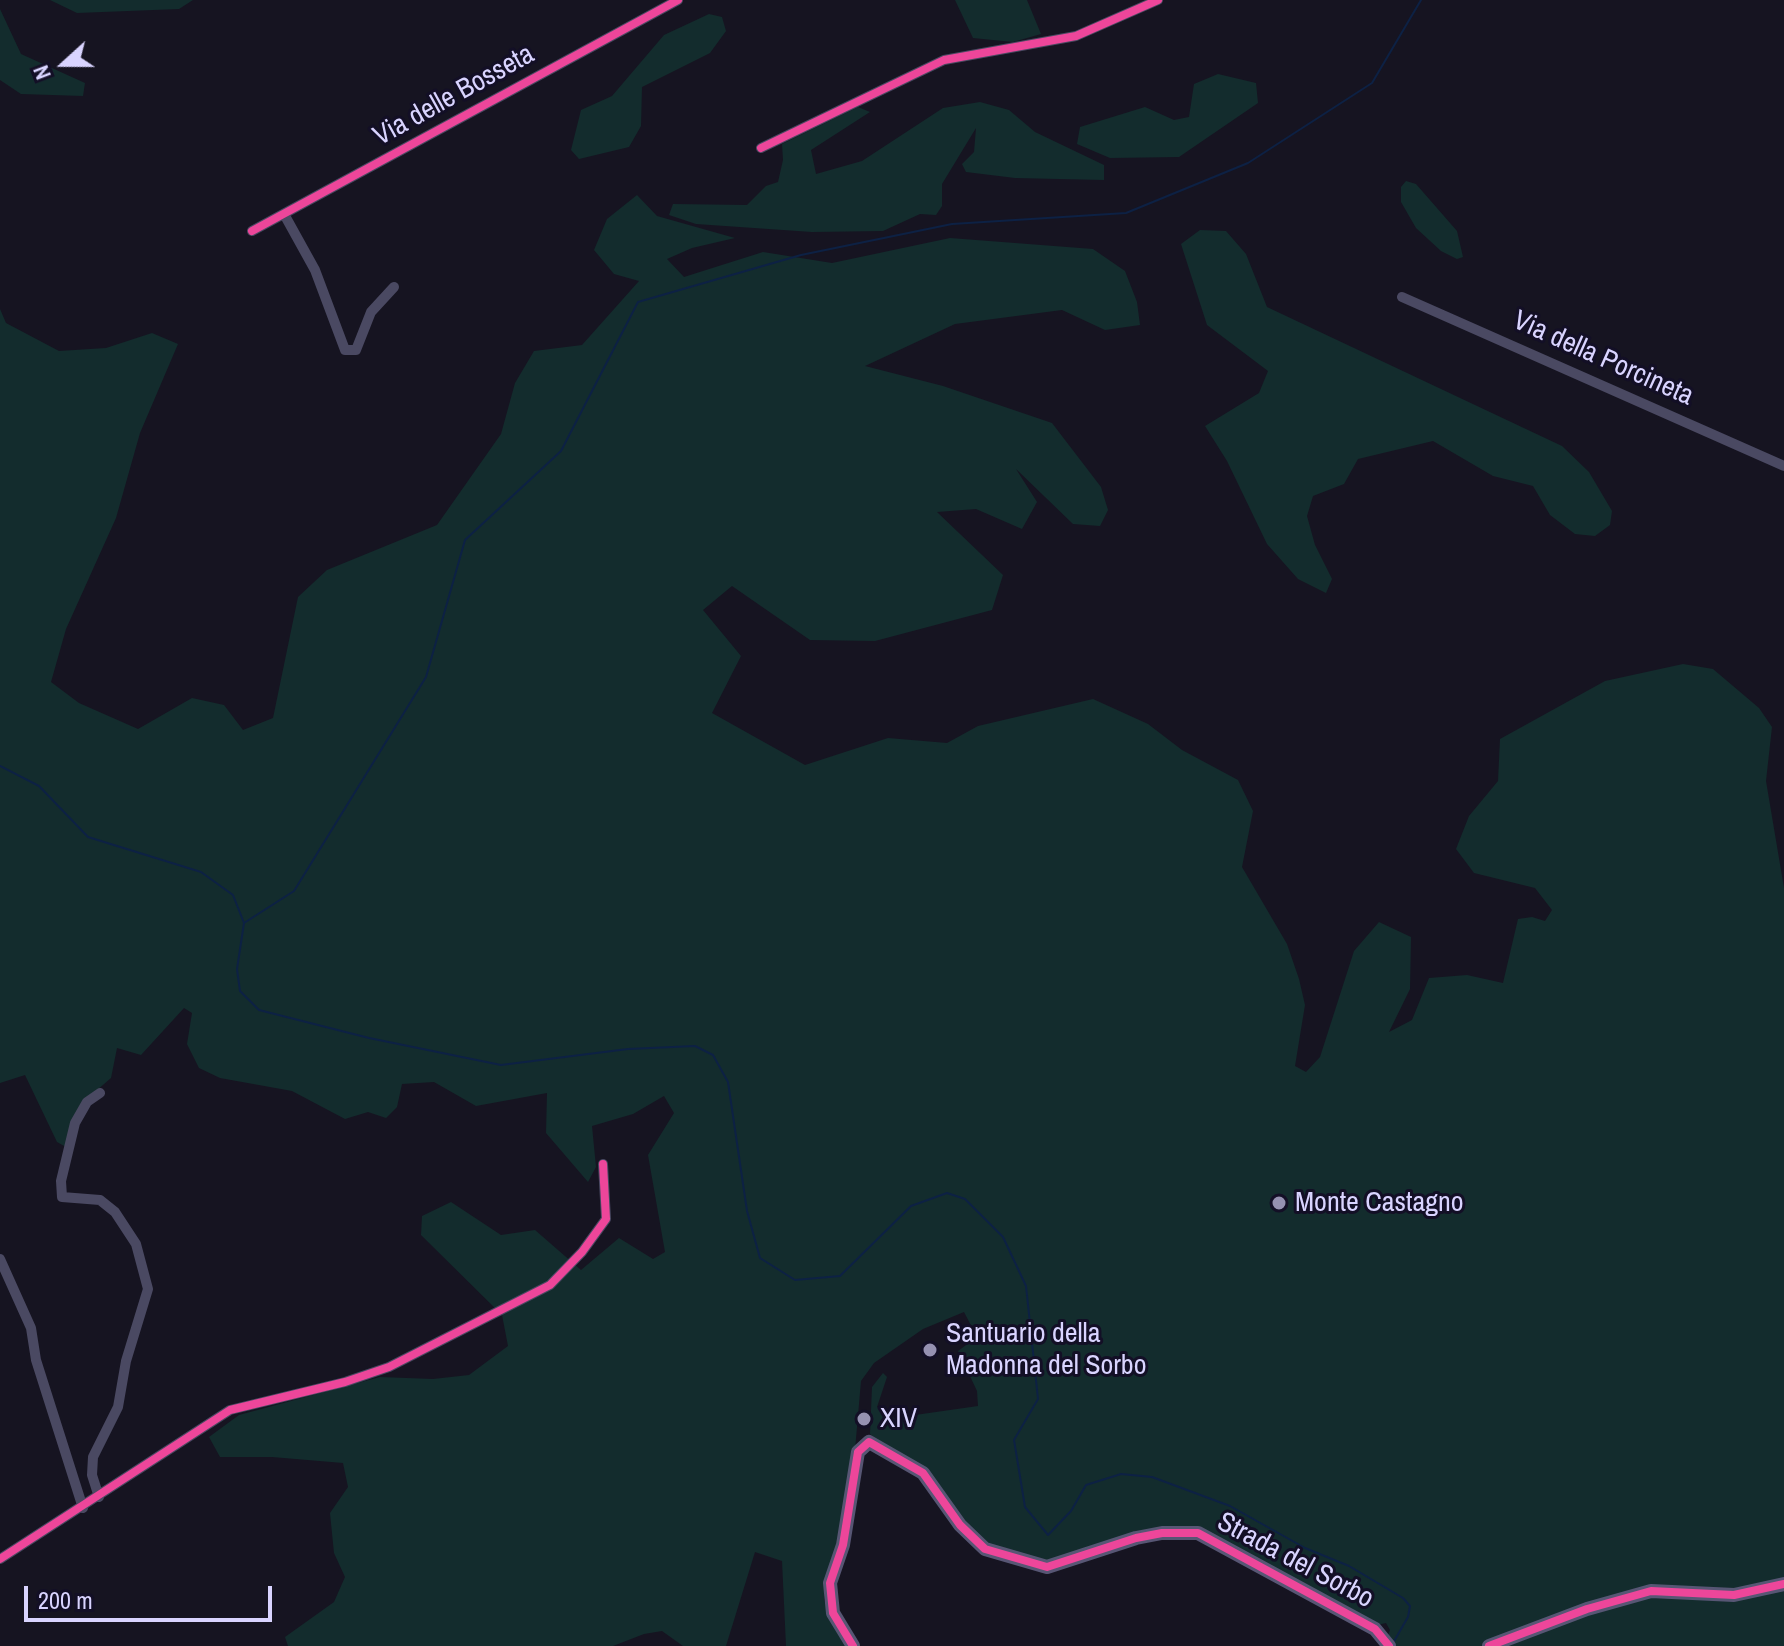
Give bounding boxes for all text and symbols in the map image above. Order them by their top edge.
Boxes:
north arrow [24,24,104,104]
street label: Via delle Bosseta [368,38,540,154]
text: N [25,61,58,84]
street label: Via della Porcineta [1508,304,1698,414]
place label: Monte Castagno [1295,1186,1463,1220]
marker: Monte Castagno [1270,1194,1288,1212]
place label: Santuario della Madonna del Sorbo [946,1317,1146,1383]
marker: Santuario della Madonna del Sorbo [921,1341,939,1359]
place label: XIV [880,1402,917,1436]
marker: XIV [855,1410,873,1428]
street label: Strada del Sorbo [1211,1506,1379,1616]
scale bar [28,1570,276,1620]
text: 200 m [38,1584,93,1616]

